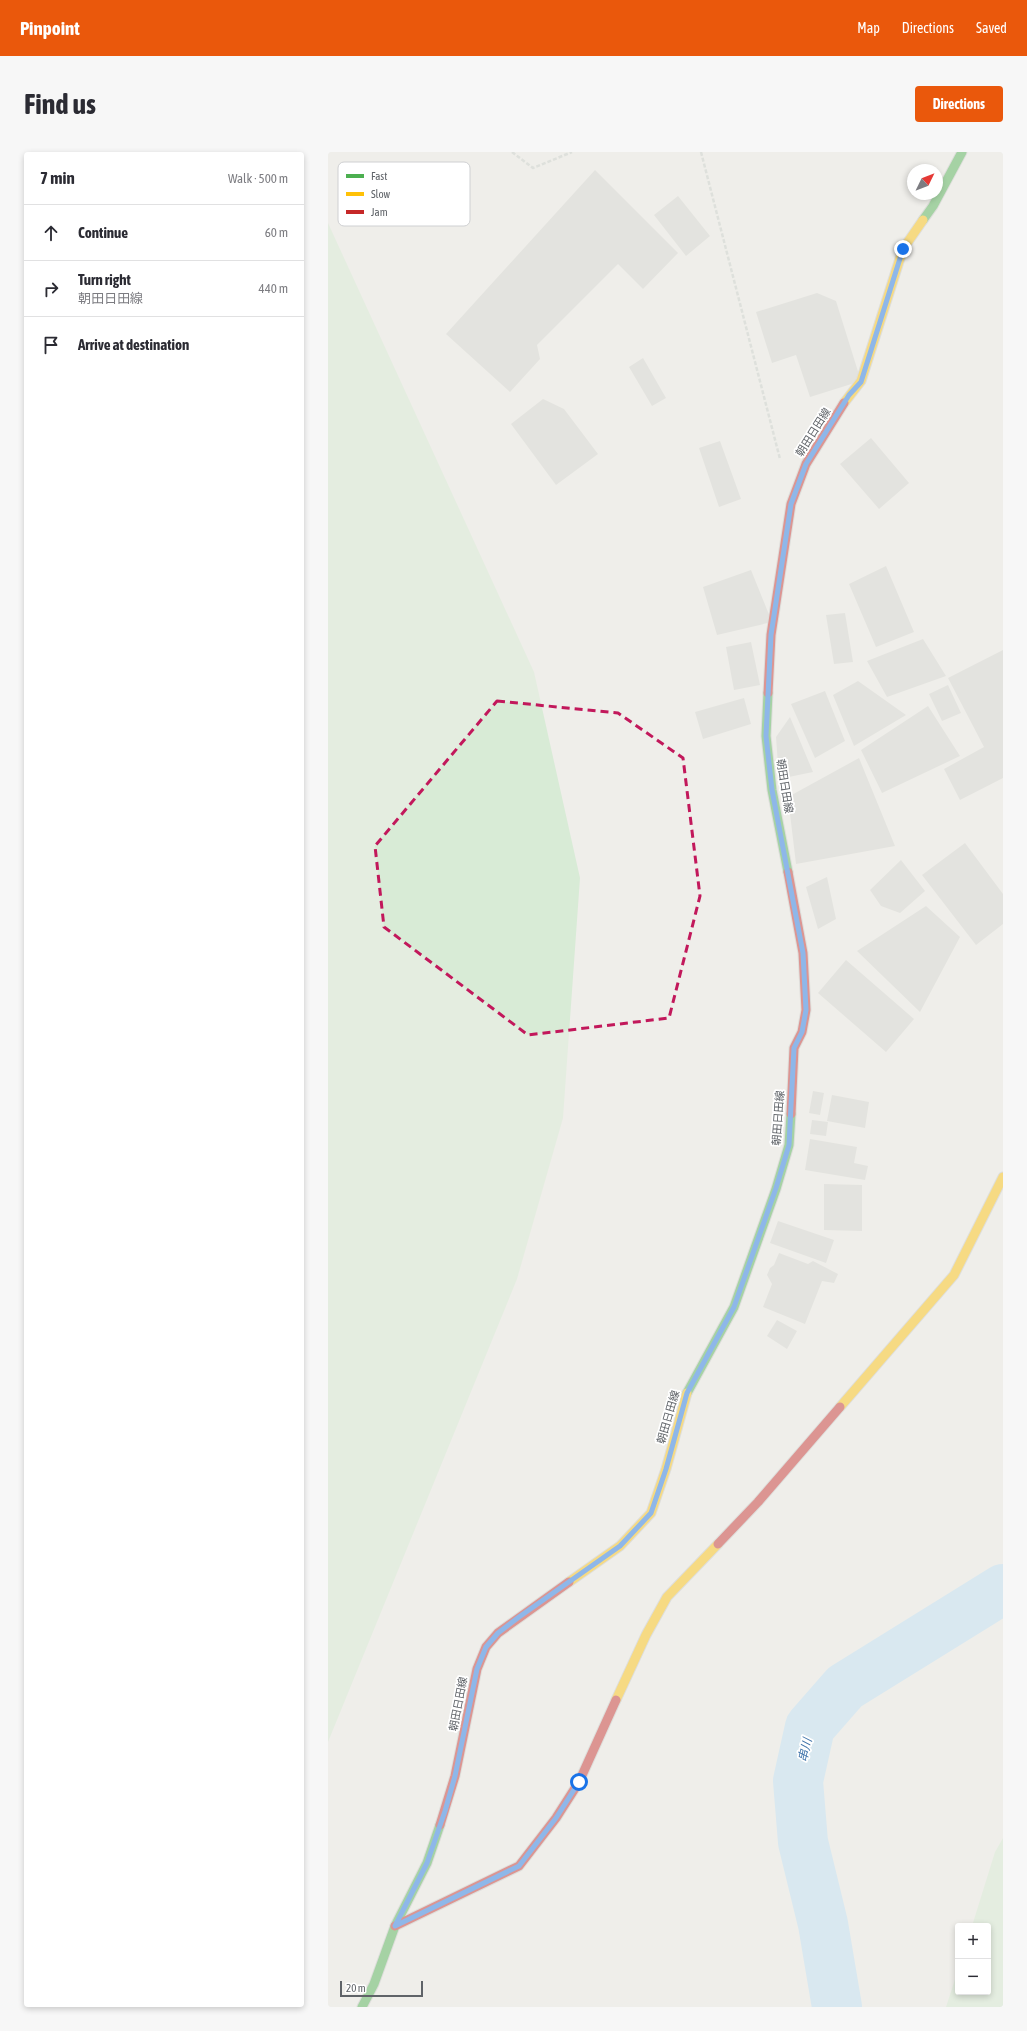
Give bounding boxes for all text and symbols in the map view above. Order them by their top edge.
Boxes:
text: Pinpoint [20,17,80,39]
text: Map [857,20,880,36]
text: Directions [902,20,954,36]
text: Saved [976,20,1007,36]
button: Directions [915,86,1003,122]
text: Find us [24,88,96,120]
legend [338,162,470,226]
north arrow [907,164,943,200]
text: 7 min [40,168,75,188]
text: Fast [371,170,387,182]
text: Walk · 500 m [228,171,288,186]
text: Slow [371,188,390,200]
text: Jam [371,206,388,218]
icon: ahead [40,222,62,244]
text: Continue [78,224,128,241]
text: 60 m [265,225,288,240]
route end [894,240,912,258]
text: Turn right [78,271,131,288]
icon: right [40,278,62,300]
text: 440 m [259,281,288,296]
text: 朝田日田線 [78,291,143,306]
icon: arrive [40,334,62,356]
text: Arrive at destination [78,336,189,353]
street label: 朝田日田線 [793,405,833,459]
street label: 朝田日田線 [775,758,795,814]
street label: 朝田日田線 [770,1090,786,1146]
street label: 朝田日田線 [655,1389,681,1445]
street label: 朝田日田線 [447,1676,469,1732]
water label: 串川 [795,1735,815,1763]
route start [570,1773,588,1791]
map controls [955,1923,991,1995]
button: + [955,1923,991,1959]
button: − [955,1959,991,1995]
scale bar [340,1979,423,1998]
text: 20 m [346,1982,366,1994]

